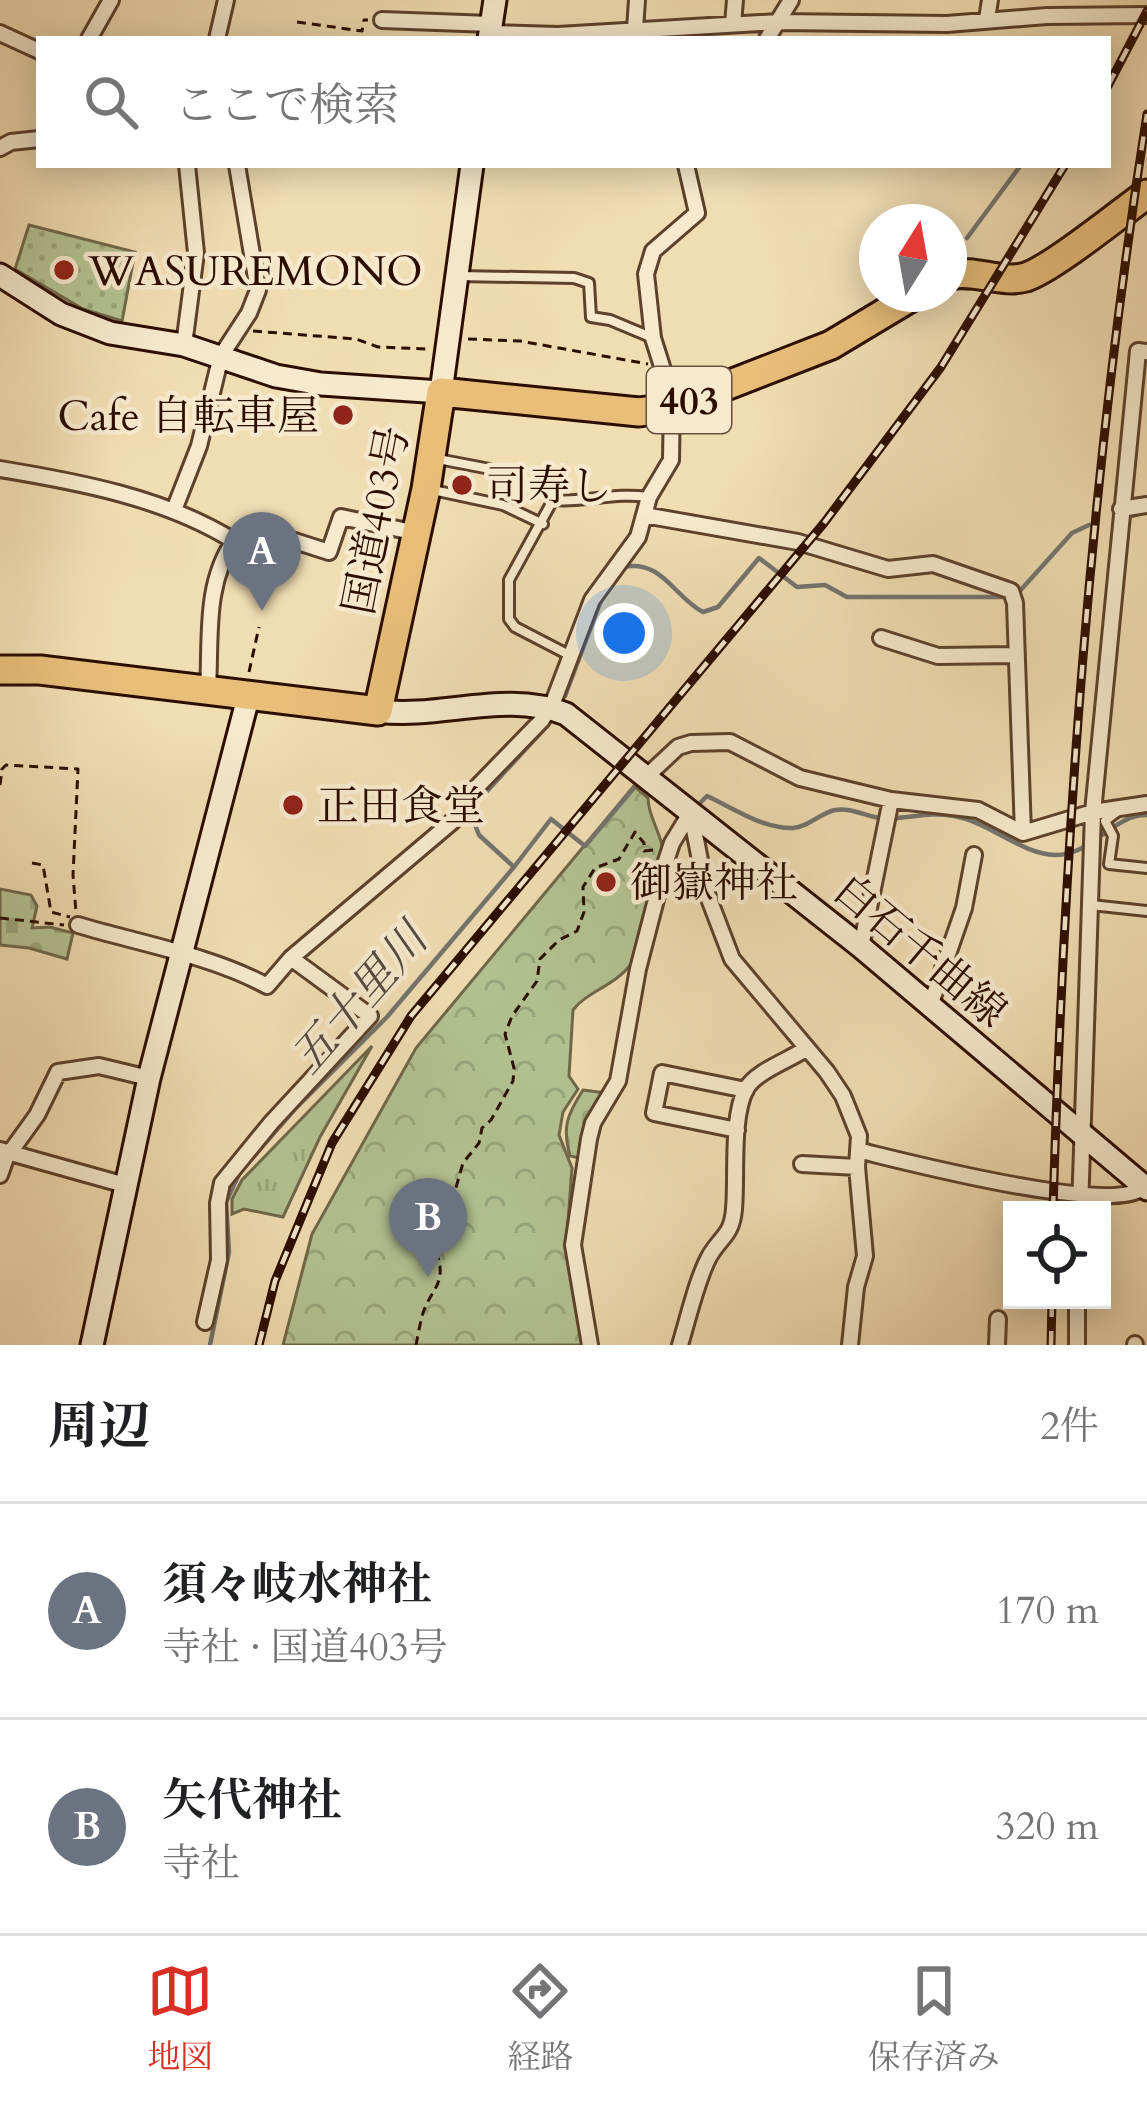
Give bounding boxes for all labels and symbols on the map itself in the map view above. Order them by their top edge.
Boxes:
north arrow [859,204,967,312]
place label: WASUREMONO [87,243,423,300]
marker: WASUREMONO [51,257,77,283]
road number: 403 [647,367,731,433]
place label: Cafe 自転車屋 [58,388,319,445]
marker: Cafe 自転車屋 [330,402,356,428]
street label: 国道403号 [330,421,423,619]
place label: 司寿し [486,458,612,515]
marker: 司寿し [449,472,475,498]
pin: A [223,512,301,611]
your location [594,603,654,663]
place label: 正田食堂 [317,778,485,835]
marker: 正田食堂 [280,792,306,818]
place label: 御嶽神社 [630,855,798,912]
street label: 白石千曲線 [821,862,1019,1040]
marker: 御嶽神社 [593,869,619,895]
water label: 五十里川 [277,907,444,1087]
pin: B [389,1178,467,1277]

